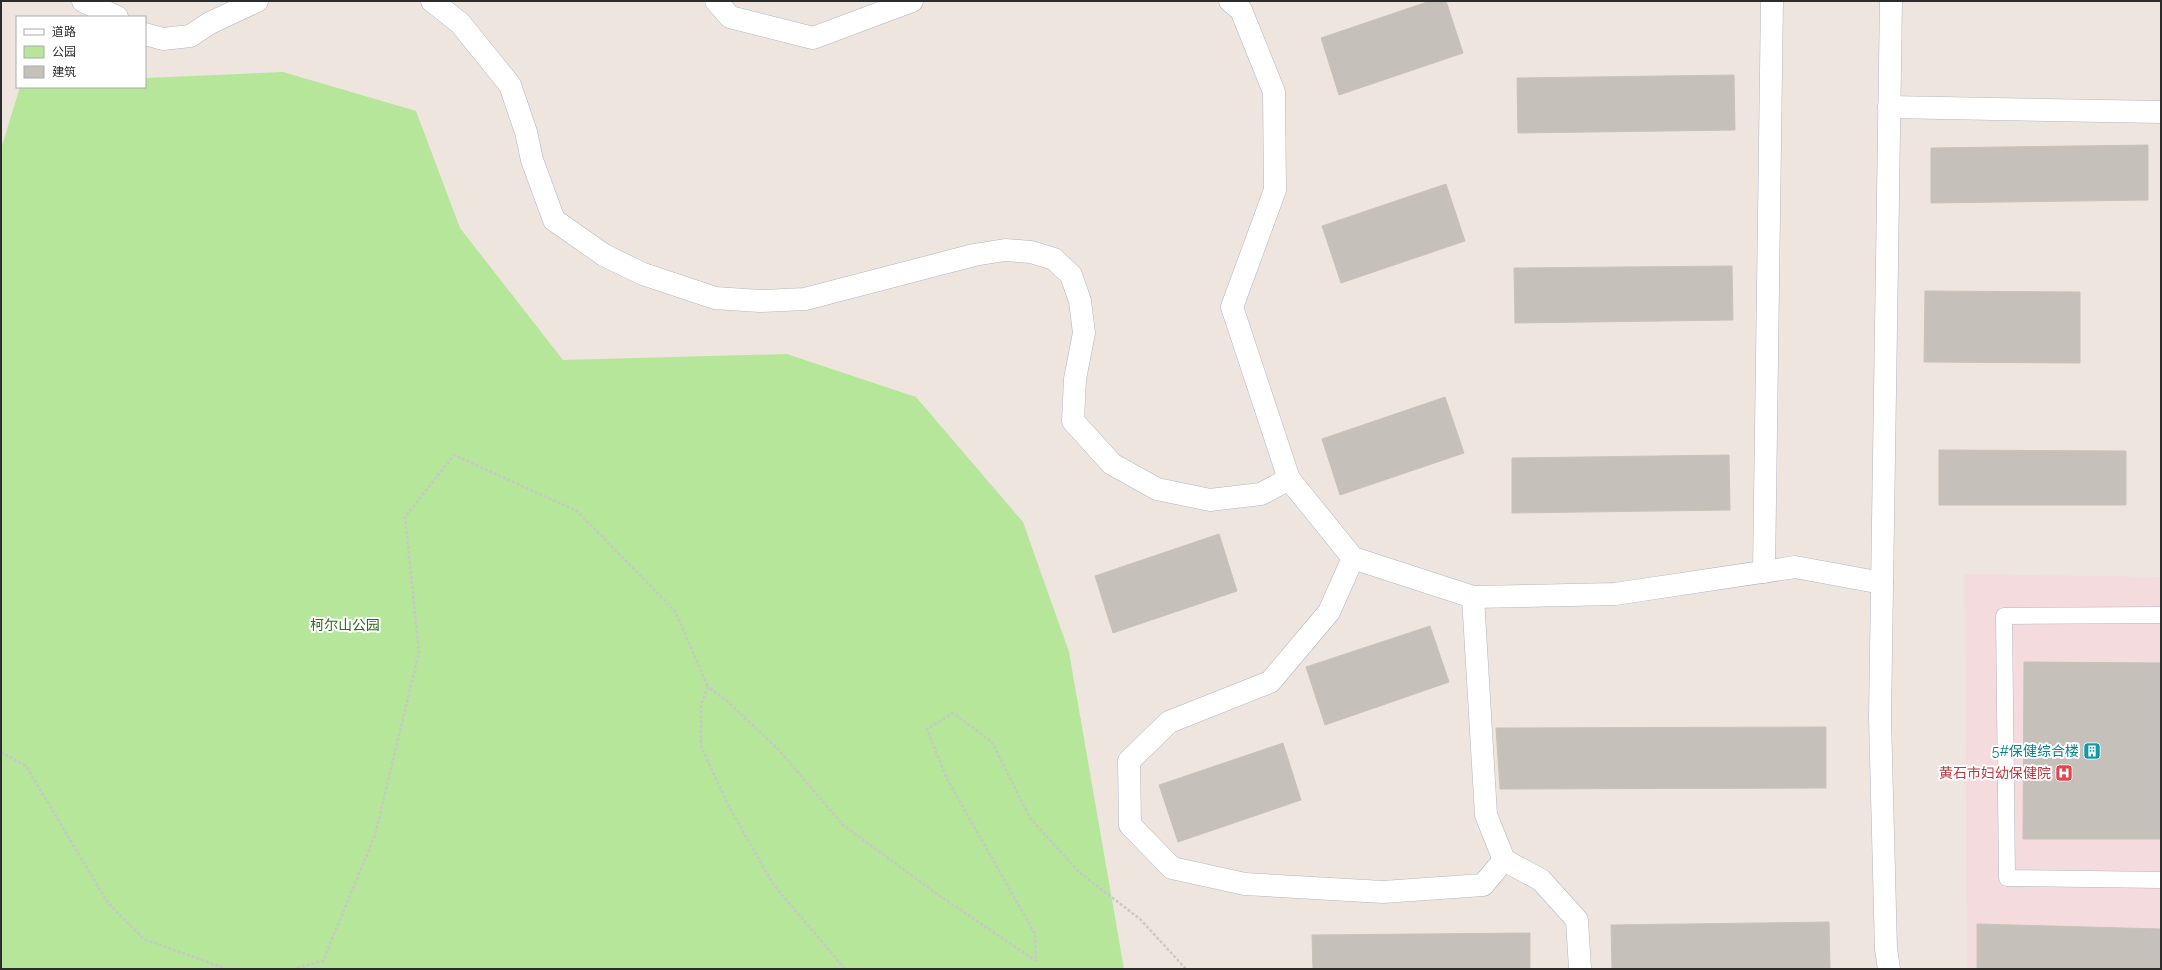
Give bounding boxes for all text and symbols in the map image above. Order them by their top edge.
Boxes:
legend [16,16,146,88]
text: 道路 [52,25,76,39]
text: 公园 [52,45,76,59]
text: 建筑 [52,65,76,79]
park label: 柯尔山公园 [310,617,380,633]
building icon: 5#保健综合楼 [2082,741,2102,761]
place label: 5#保健综合楼 [1992,743,2079,759]
hospital icon: 黄石市妇幼保健院 [2054,763,2074,783]
place label: 黄石市妇幼保健院 [1939,765,2051,781]

